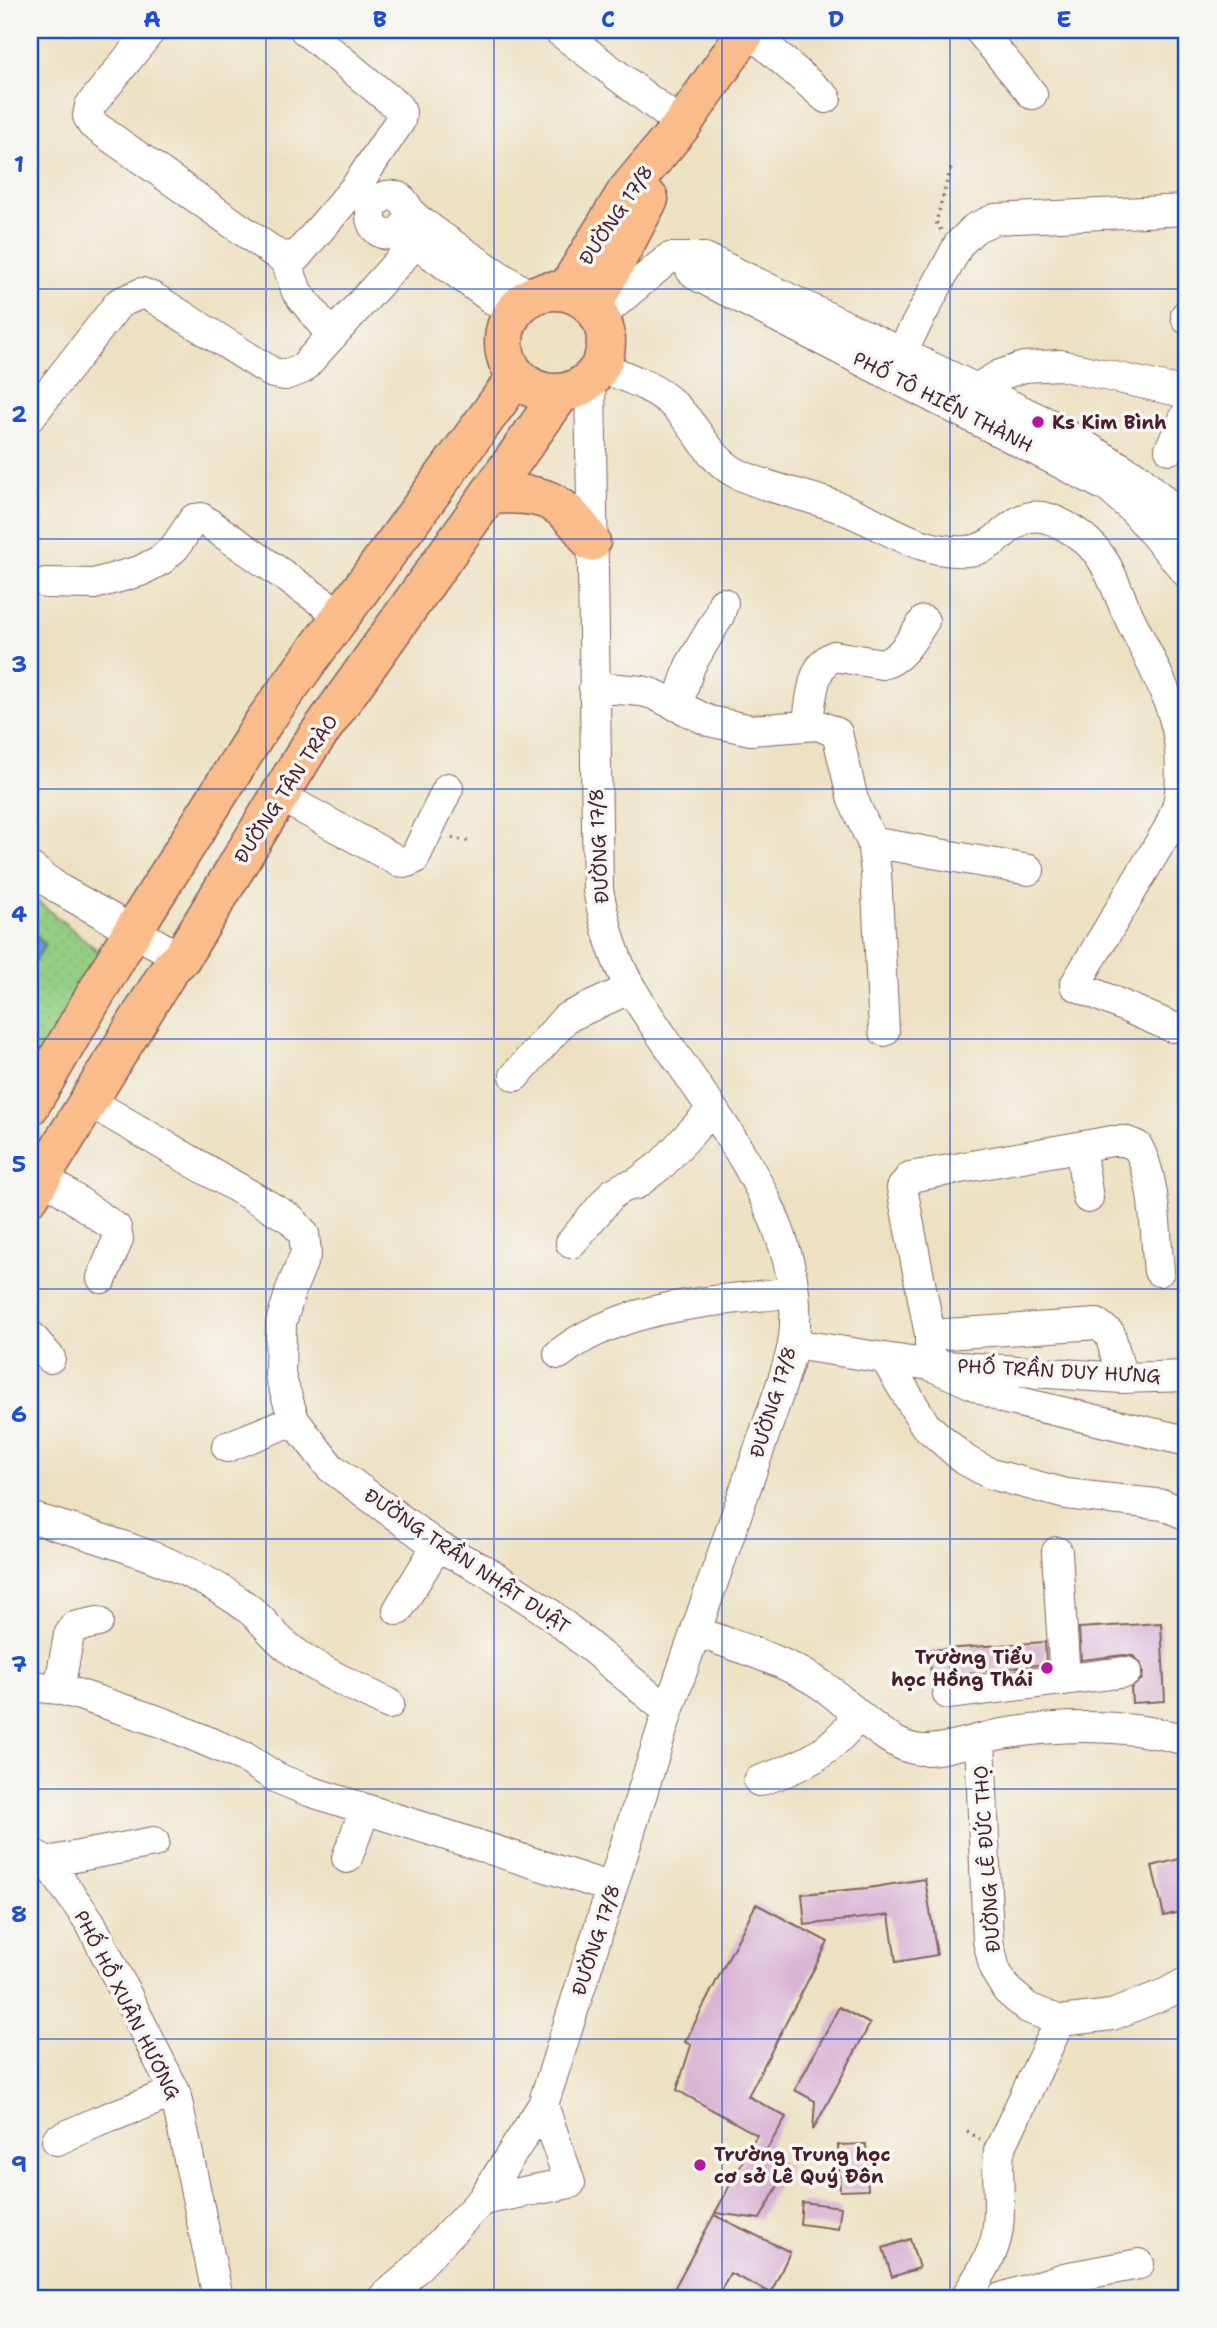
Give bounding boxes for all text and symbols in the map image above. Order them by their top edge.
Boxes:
text: A [143,4,161,34]
text: B [373,4,387,34]
text: C [601,4,615,34]
text: D [828,4,844,34]
text: E [1056,4,1072,34]
text: 1 [14,149,24,179]
street label: ĐƯỜNG 17/8 [573,160,659,270]
street label: PHỐ TÔ HIẾN THÀNH [849,343,1039,458]
text: 2 [11,399,27,429]
place label: Ks Kim Bình [1052,410,1167,435]
marker: Ks Kim Bình [1030,414,1046,430]
text: 3 [11,649,27,679]
street label: ĐƯỜNG TÂN TRÀO [228,709,343,868]
street label: ĐƯỜNG 17/8 [583,788,615,904]
text: 4 [11,899,27,929]
text: 5 [12,1149,26,1179]
street label: ĐƯỜNG 17/8 [743,1343,802,1461]
street label: PHỐ TRẦN DUY HƯNG [957,1350,1162,1389]
text: 6 [11,1399,27,1429]
street label: ĐƯỜNG TRẦN NHẬT DUẬT [359,1480,577,1639]
place label: Trường Tiểu học Hồng Thái [891,1645,1033,1692]
text: 7 [11,1649,27,1679]
marker: Trường Tiểu học Hồng Thái [1039,1660,1055,1676]
street label: ĐƯỜNG LÊ ĐỨC THỌ [967,1765,1006,1953]
street label: ĐƯỜNG 17/8 [565,1881,626,1999]
text: 8 [11,1899,27,1929]
street label: PHỐ HỒ XUÂN HƯƠNG [68,1905,188,2104]
place label: Trường Trung học cơ sở Lê Quý Đôn [714,2142,891,2189]
text: 9 [11,2149,27,2179]
marker: Trường Trung học cơ sở Lê Quý Đôn [692,2157,708,2173]

